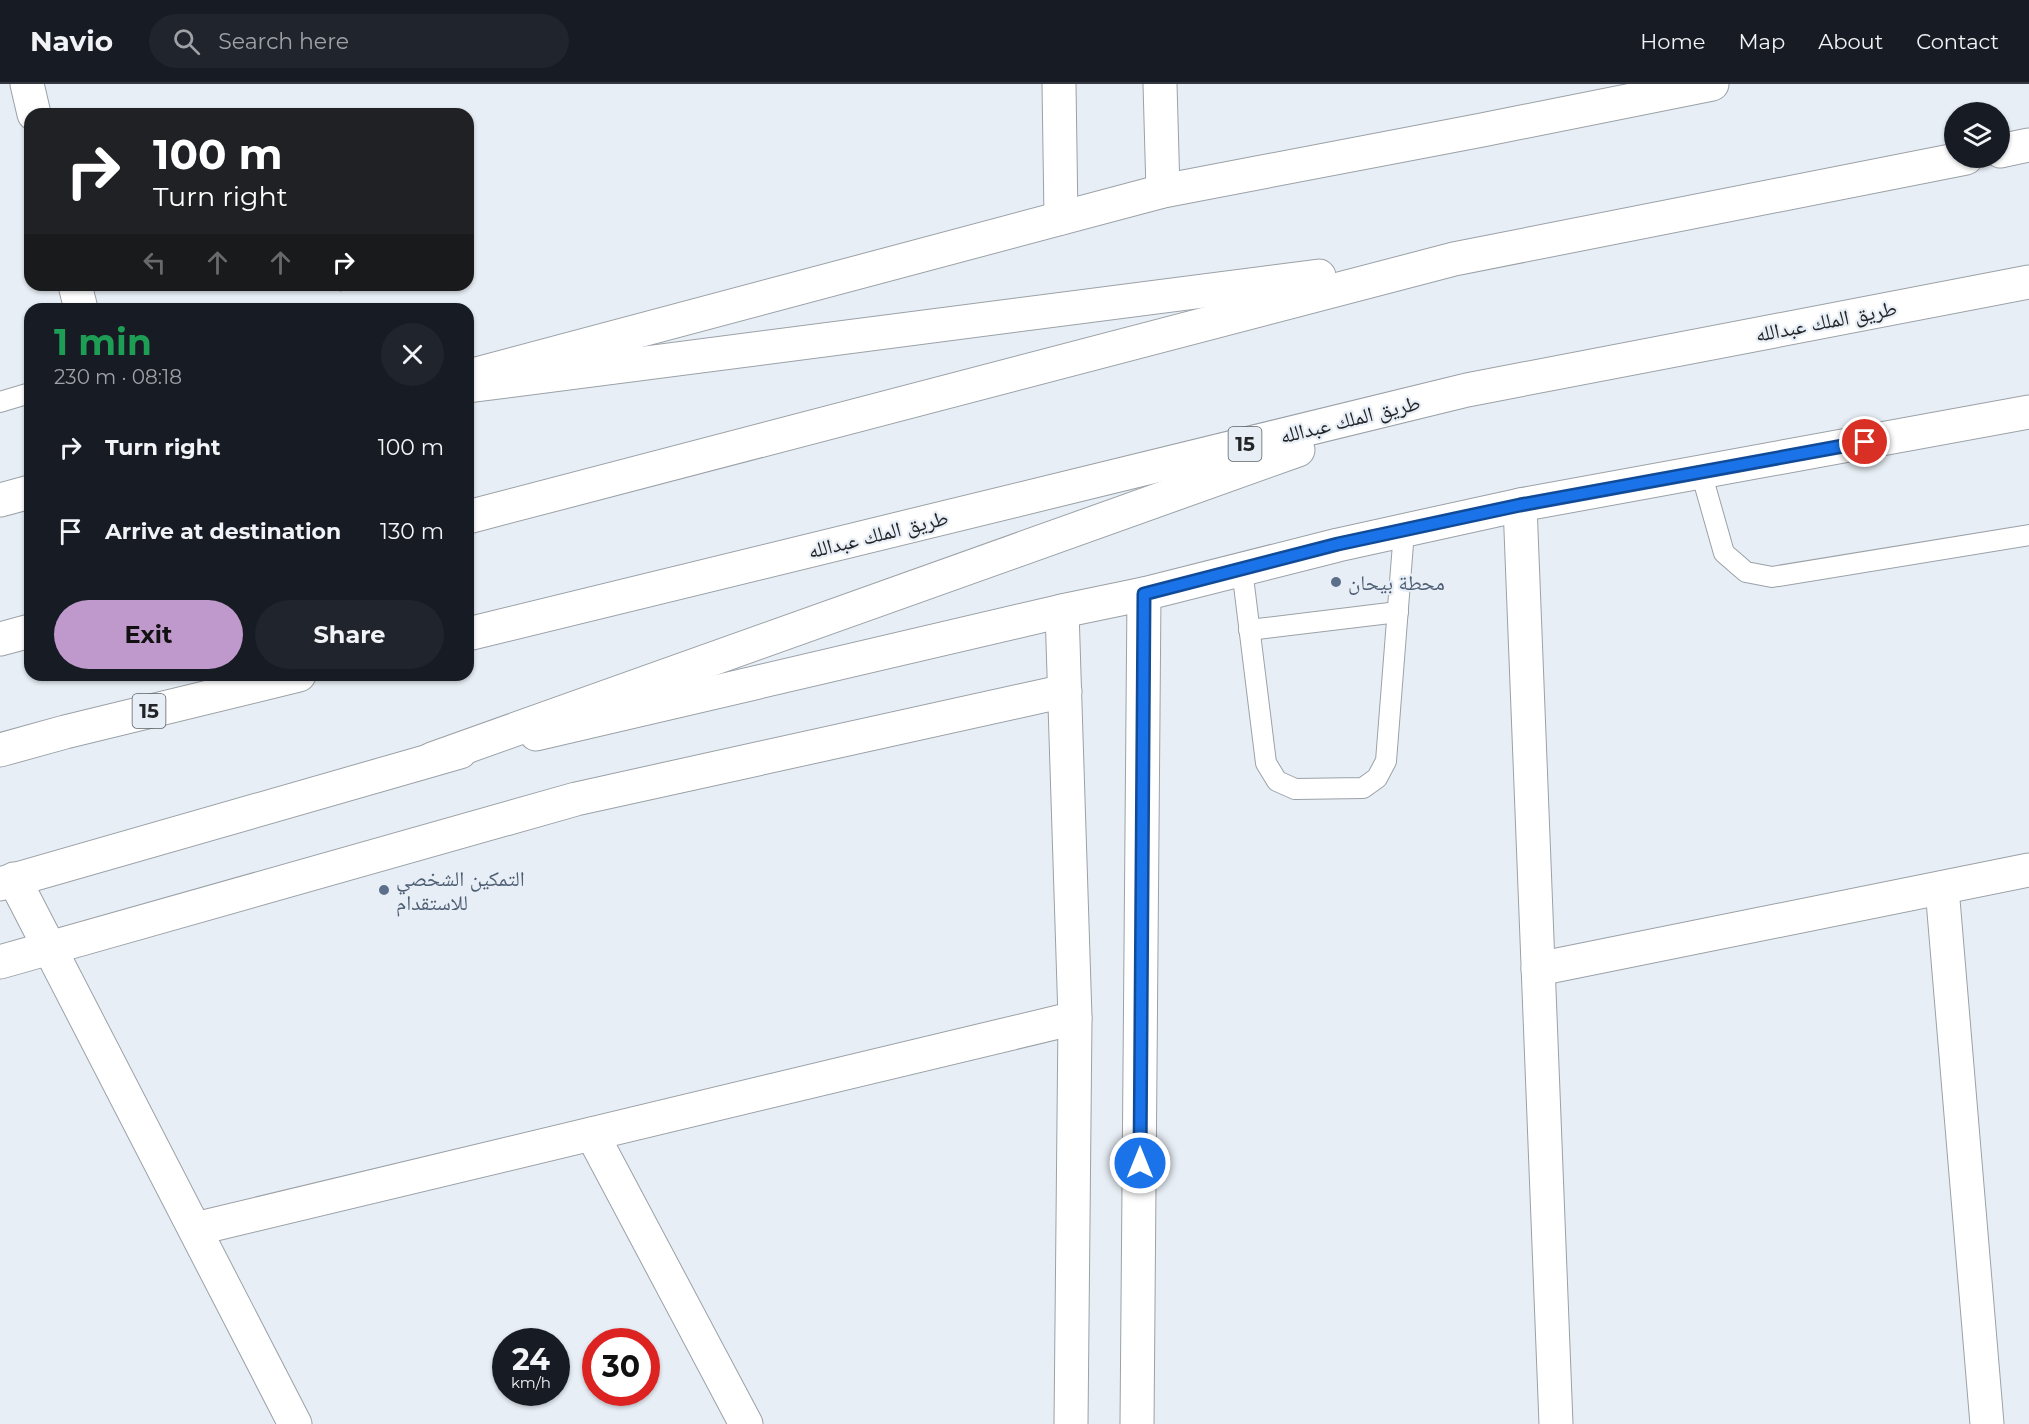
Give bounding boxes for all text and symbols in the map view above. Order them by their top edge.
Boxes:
search box [149,14,569,68]
text: Navio [30,24,113,58]
icon: search [170,25,203,58]
text: Search here [218,28,349,55]
text: Home [1640,29,1705,54]
text: Map [1738,29,1785,54]
text: About [1818,29,1883,54]
text: Contact [1916,29,1999,54]
map controls [1944,102,2010,168]
button: layers [1944,102,2010,168]
text: 100 m [153,128,282,180]
icon: right [54,132,132,210]
text: Turn right [153,180,288,213]
icon: left [138,246,171,279]
icon: ahead [201,246,234,279]
icon: ahead [264,246,297,279]
icon: right [327,246,360,279]
street label: طريق الملك عبدالله [1753,295,1899,348]
text: 1 min [54,320,152,364]
button: close [381,323,444,386]
text: 230 m · 08:18 [54,365,182,389]
street label: طريق الملك عبدالله [1277,390,1423,449]
pin [1839,416,1890,467]
icon: arrive [1848,425,1881,458]
road number: 15 [1228,427,1262,461]
icon: right [54,431,87,464]
text: Turn right [105,434,220,461]
text: 100 m [378,434,444,461]
street label: طريق الملك عبدالله [805,505,951,564]
icon: arrive [54,515,87,548]
text: Arrive at destination [105,518,341,545]
text: 130 m [380,518,444,545]
place label: محطة بيحان [1348,570,1445,595]
marker: محطة بيحان [1329,575,1343,589]
button: Exit [54,600,243,669]
button: Share [255,600,444,669]
road number: 15 [132,694,166,728]
place label: التمكين الشخصي للاستقدام [396,866,525,917]
marker: التمكين الشخصي للاستقدام [377,883,391,897]
position arrow [1108,1131,1172,1195]
speed limit sign: 30 [582,1328,660,1406]
text: 24 [512,1341,550,1378]
text: km/h [511,1373,551,1392]

